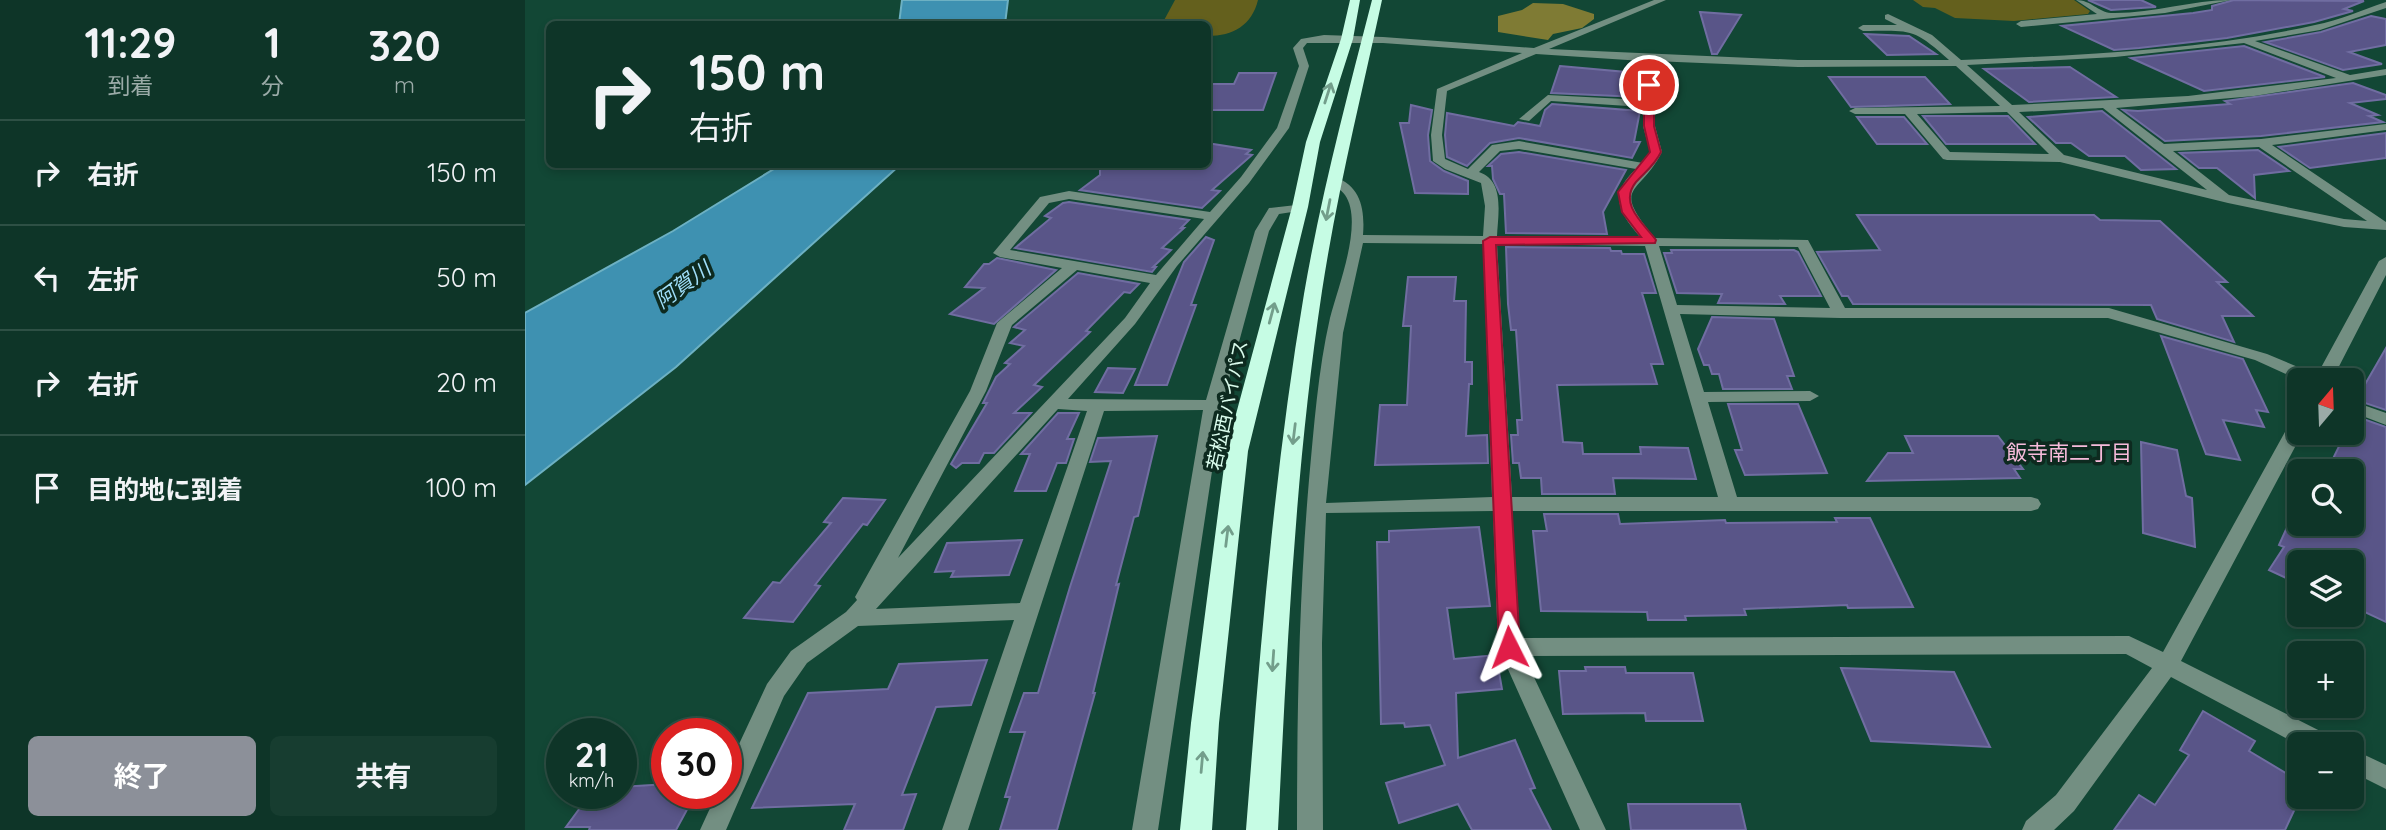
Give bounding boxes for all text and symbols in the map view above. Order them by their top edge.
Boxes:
text: 11:29 [84,16,176,69]
text: 1 [264,16,280,69]
text: 320 [368,19,441,72]
text: 150 m [689,41,825,102]
icon: right [574,49,665,140]
pin [1619,55,1679,115]
icon: arrive [1630,66,1668,104]
text: m [394,70,415,99]
text: 到着 [107,71,153,100]
text: 分 [261,71,284,100]
one-way arrow [1323,83,1336,105]
text: 右折 [689,107,753,147]
icon: right [28,154,66,192]
text: 150 m [427,156,497,189]
text: 右折 [87,158,139,191]
one-way arrow [1321,198,1335,221]
water label: 阿賀川 [649,254,717,313]
icon: left [28,259,66,297]
text: 50 m [437,261,497,294]
text: 左折 [87,263,139,296]
one-way arrow [1266,302,1279,325]
street label: 若松西バイパス [1201,338,1253,472]
icon: right [28,364,66,402]
text: 20 m [436,366,497,399]
text: 右折 [87,368,139,401]
north arrow [2287,368,2364,444]
map controls [2287,368,2364,809]
one-way arrow [1287,423,1300,445]
district label: 飯寺南二丁目 [2006,439,2132,465]
button: search [2287,459,2364,536]
icon: arrive [28,469,66,507]
text: 100 m [426,471,497,504]
text: 目的地に到着 [87,473,243,506]
one-way arrow [1221,525,1234,548]
button: layers [2287,550,2364,627]
position arrow [1472,610,1546,684]
button: + [2287,641,2364,718]
one-way arrow [1266,649,1279,672]
speed limit sign: 30 [651,718,742,809]
text: 21 [575,732,608,776]
button: − [2287,732,2364,809]
button: 終了 [28,736,256,816]
button: 共有 [270,736,497,816]
one-way arrow [1196,751,1209,774]
text: km/h [569,769,614,792]

